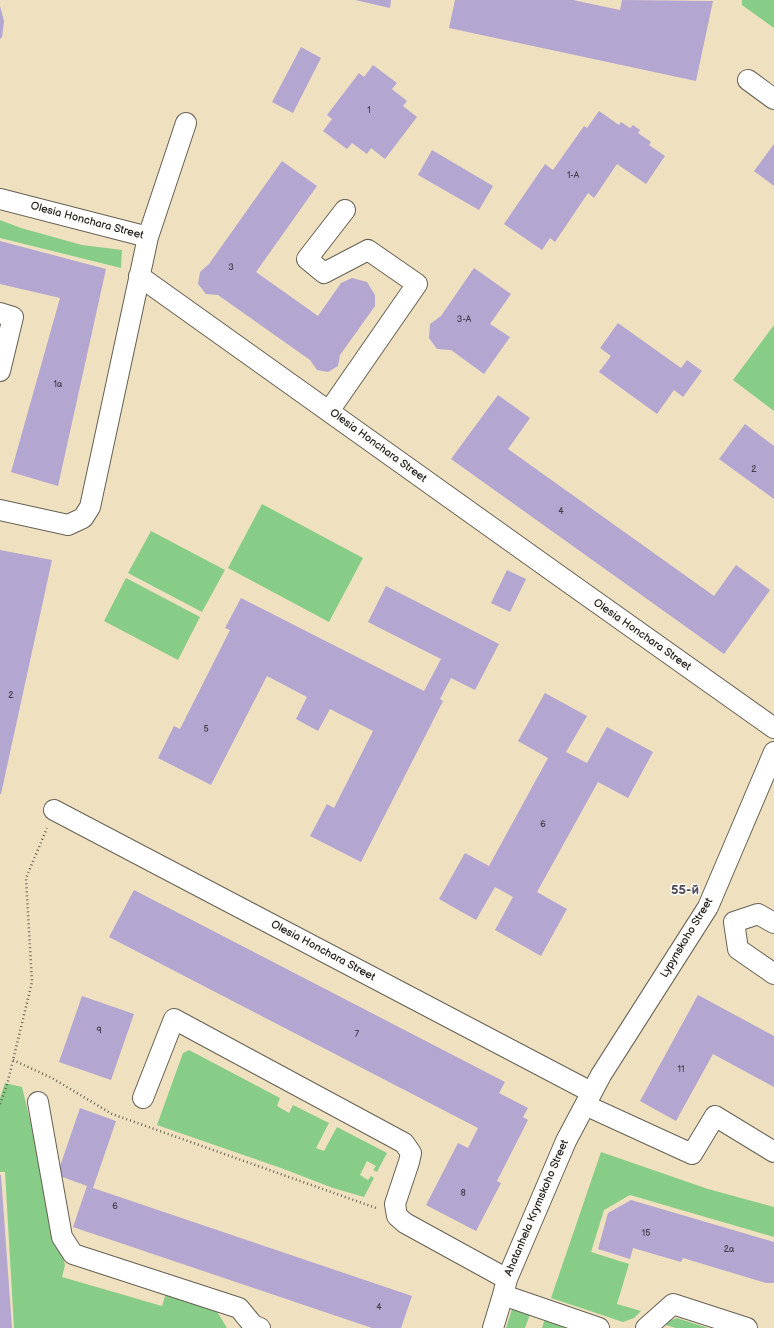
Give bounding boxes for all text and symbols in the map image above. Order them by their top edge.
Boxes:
house number: 1 [367,106,371,116]
house number: 1-А [567,171,579,181]
street label: Olesia Honchara Street [29,200,145,242]
house number: 3 [228,263,234,273]
house number: 3-А [457,315,471,325]
house number: 1а [54,380,62,390]
street label: Olesia Honchara Street [327,406,429,486]
house number: 2 [751,465,757,475]
house number: 4 [558,507,564,517]
street label: Olesia Honchara Street [591,596,693,674]
house number: 2 [8,691,14,701]
house number: 5 [203,725,209,735]
house number: 6 [540,820,546,830]
district label: 55-й [671,883,699,899]
street label: Lypynskoho Street [658,896,716,980]
street label: Olesia Honchara Street [269,918,377,984]
house number: 9 [96,1026,102,1036]
house number: 7 [355,1030,359,1040]
house number: 11 [678,1065,684,1075]
street label: Ahatanhela Krymskoho Street [502,1138,572,1278]
house number: 8 [460,1189,466,1199]
house number: 6 [112,1202,118,1212]
house number: 15 [642,1229,650,1239]
house number: 2а [724,1245,734,1255]
house number: 4 [376,1303,382,1313]

